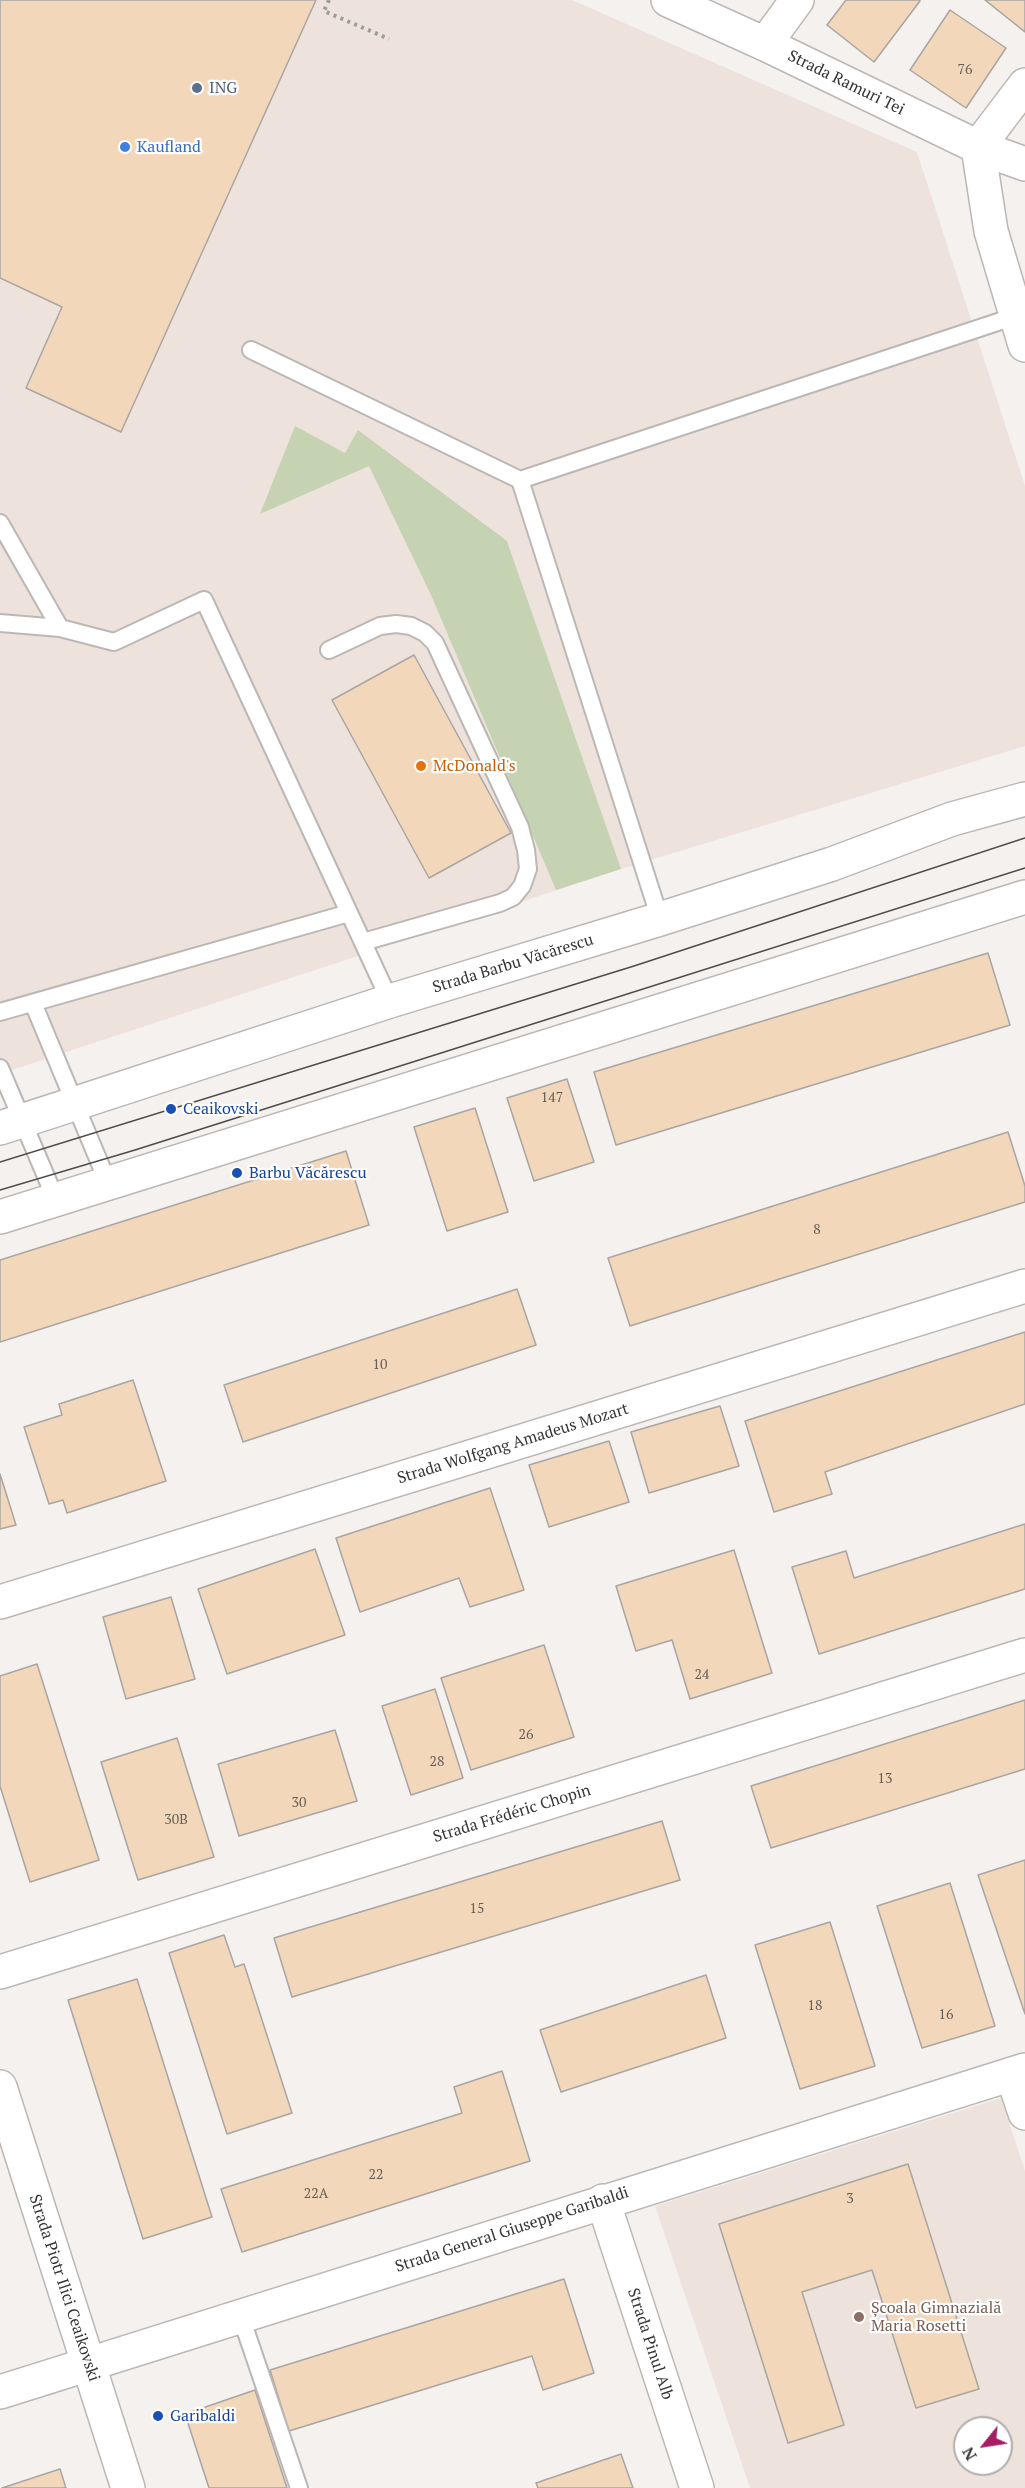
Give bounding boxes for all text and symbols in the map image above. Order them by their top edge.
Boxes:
street label: Strada Ramuri Tei [785,46,907,120]
house number: 76 [958,62,972,78]
place label: ING [209,78,237,98]
marker: ING [190,81,204,95]
place label: Kaufland [137,137,201,157]
marker: Kaufland [118,140,132,154]
place label: McDonald's [433,756,516,776]
marker: McDonald's [414,759,428,773]
street label: Strada Barbu Văcărescu [430,930,596,998]
house number: 147 [541,1090,563,1106]
place label: Ceaikovski [183,1099,259,1119]
marker: Ceaikovski [164,1102,178,1116]
place label: Barbu Văcărescu [249,1163,367,1183]
marker: Barbu Văcărescu [230,1166,244,1180]
house number: 8 [813,1222,821,1238]
house number: 10 [373,1357,387,1373]
street label: Strada Wolfgang Amadeus Mozart [395,1400,631,1488]
house number: 24 [695,1667,709,1683]
house number: 26 [519,1727,533,1743]
house number: 28 [430,1754,444,1770]
house number: 13 [878,1771,892,1787]
street label: Strada Frédéric Chopin [431,1781,593,1847]
house number: 30 [292,1795,306,1811]
house number: 30B [164,1812,188,1828]
house number: 15 [470,1901,484,1917]
house number: 18 [808,1998,822,2014]
house number: 16 [939,2007,953,2023]
house number: 22 [369,2167,383,2183]
street label: Strada General Giuseppe Garibaldi [393,2183,631,2277]
house number: 22A [304,2186,328,2202]
house number: 3 [846,2191,854,2207]
street label: Strada Piotr Ilici Ceaikovski [25,2192,103,2384]
street label: Strada Pinul Alb [623,2286,677,2402]
place label: Școala Gimnazială Maria Rosetti [871,2298,1001,2336]
marker: Școala Gimnazială Maria Rosetti [852,2310,866,2324]
place label: Garibaldi [170,2406,235,2426]
marker: Garibaldi [151,2409,165,2423]
north arrow [953,2416,1013,2476]
text: N [957,2443,982,2465]

